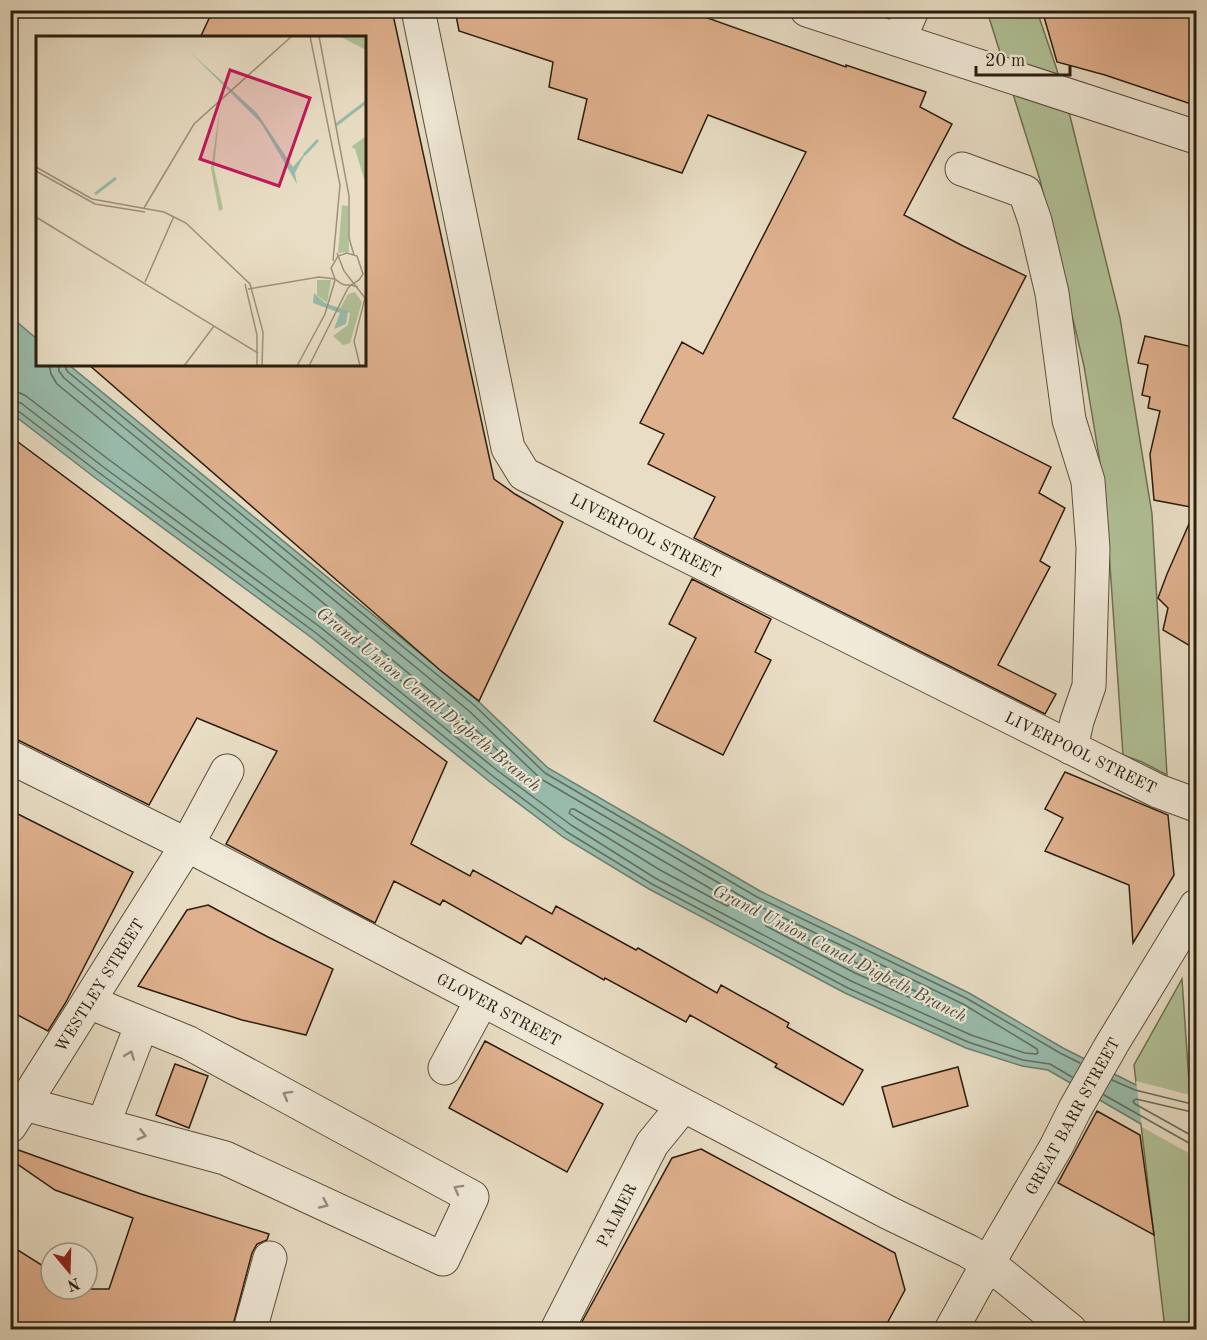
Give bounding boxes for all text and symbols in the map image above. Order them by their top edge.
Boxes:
inset map [36,36,366,366]
scale bar [976,39,1070,77]
text: 20 m [985,52,1025,70]
street label: LIVERPOOL STREET [567,492,723,582]
water label: Grand Union Canal Digbeth Branch [313,604,544,796]
street label: LIVERPOOL STREET [1002,710,1159,798]
water label: Grand Union Canal Digbeth Branch [710,882,970,1026]
street label: WESTLEY STREET [53,917,148,1055]
street label: GLOVER STREET [433,971,563,1050]
street label: GREAT BARR STREET [1024,1036,1124,1198]
one-way arrow [123,1050,135,1061]
one-way arrow [282,1091,293,1102]
one-way arrow [137,1128,147,1141]
street label: PALMER [595,1182,640,1250]
one-way arrow [453,1185,464,1196]
one-way arrow [317,1196,328,1208]
north arrow [39,1241,99,1301]
text: N [64,1274,82,1293]

